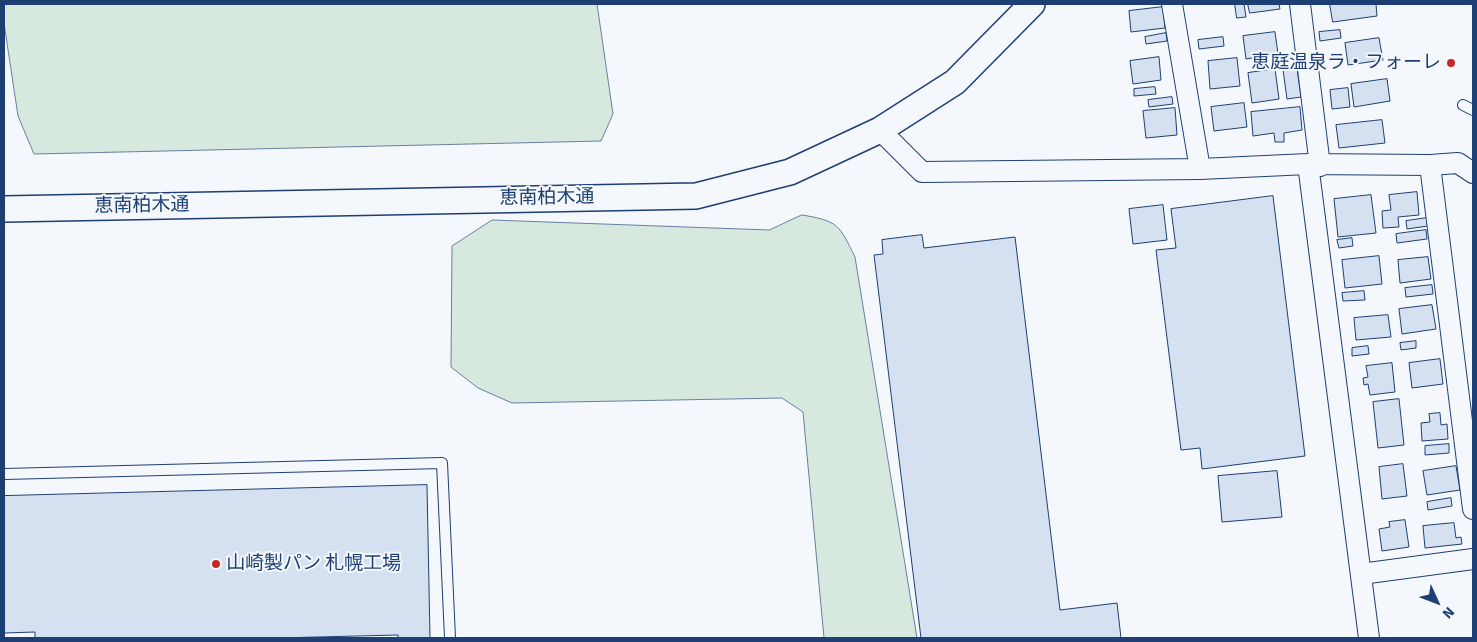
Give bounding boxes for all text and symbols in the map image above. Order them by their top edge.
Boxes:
place label: 恵庭温泉ラ・フォーレ [1251,52,1441,74]
marker: 恵庭温泉ラ・フォーレ [1445,57,1457,69]
street label: 恵南柏木通 [499,186,595,210]
street label: 恵南柏木通 [94,194,190,218]
place label: 山崎製パン 札幌工場 [226,553,401,575]
marker: 山崎製パン 札幌工場 [210,558,222,570]
north arrow [1412,577,1462,627]
text: N [1439,603,1458,622]

